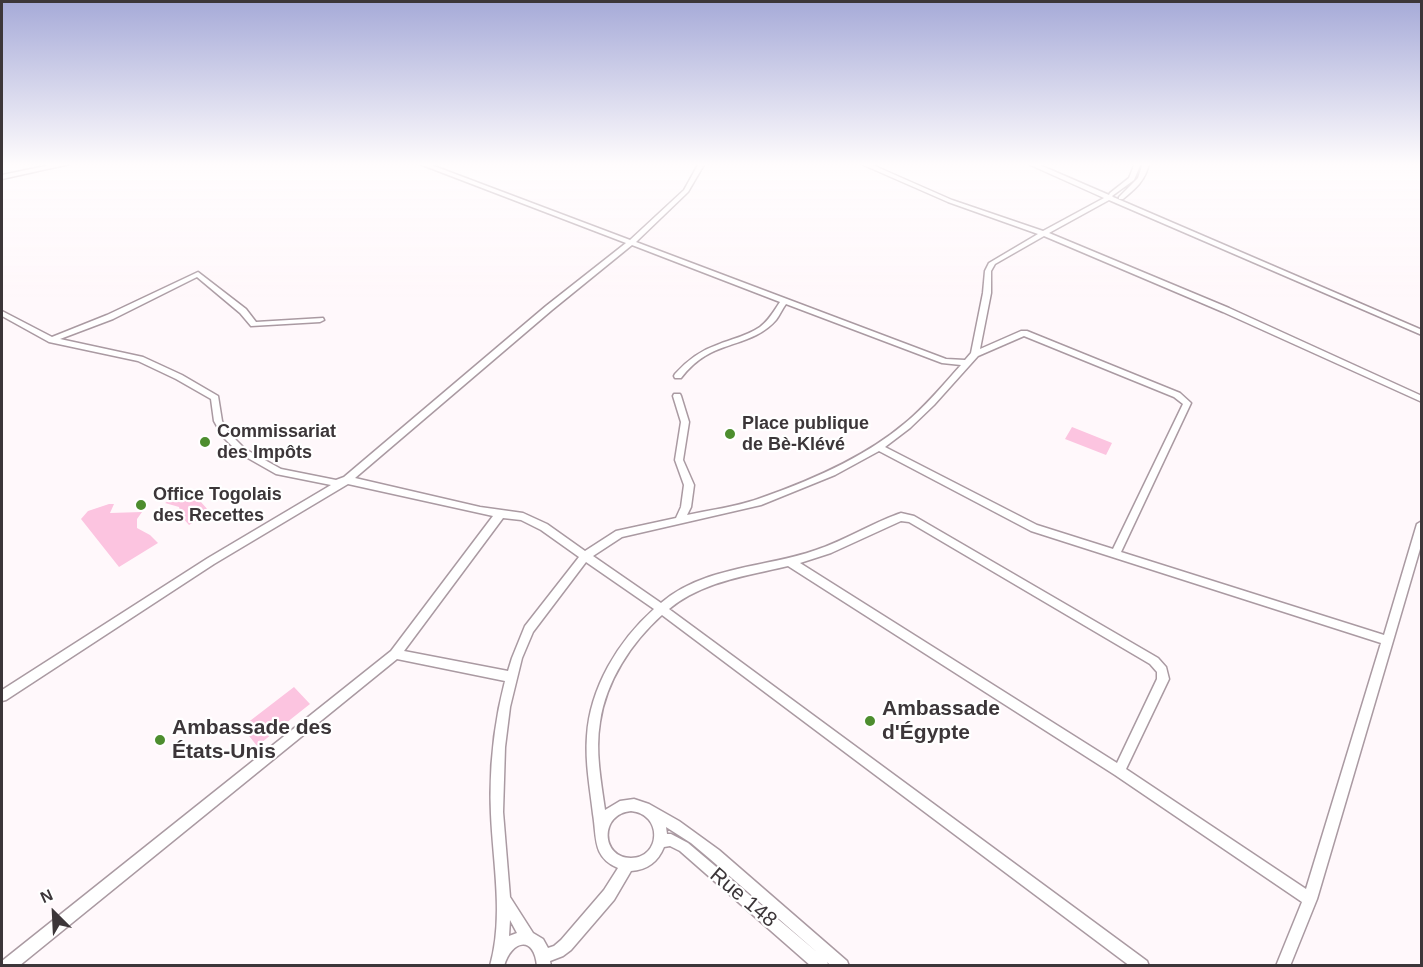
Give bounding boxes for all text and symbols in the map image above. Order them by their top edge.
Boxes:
place label: Place publique de Bè-Klévé [742,413,869,456]
place label: Commissariat des Impôts [217,421,336,464]
marker: Place publique de Bè-Klévé [723,427,737,441]
marker: Commissariat des Impôts [198,435,212,449]
place label: Office Togolais des Recettes [153,484,282,526]
marker: Office Togolais des Recettes [134,498,148,512]
place label: Ambassade d'Égypte [882,696,1000,746]
marker: Ambassade d'Égypte [863,714,877,728]
place label: Ambassade des États-Unis [172,715,332,765]
marker: Ambassade des États-Unis [153,733,167,747]
street label: Rue 148 [704,863,782,933]
north arrow [24,883,84,943]
text: N [38,886,55,906]

